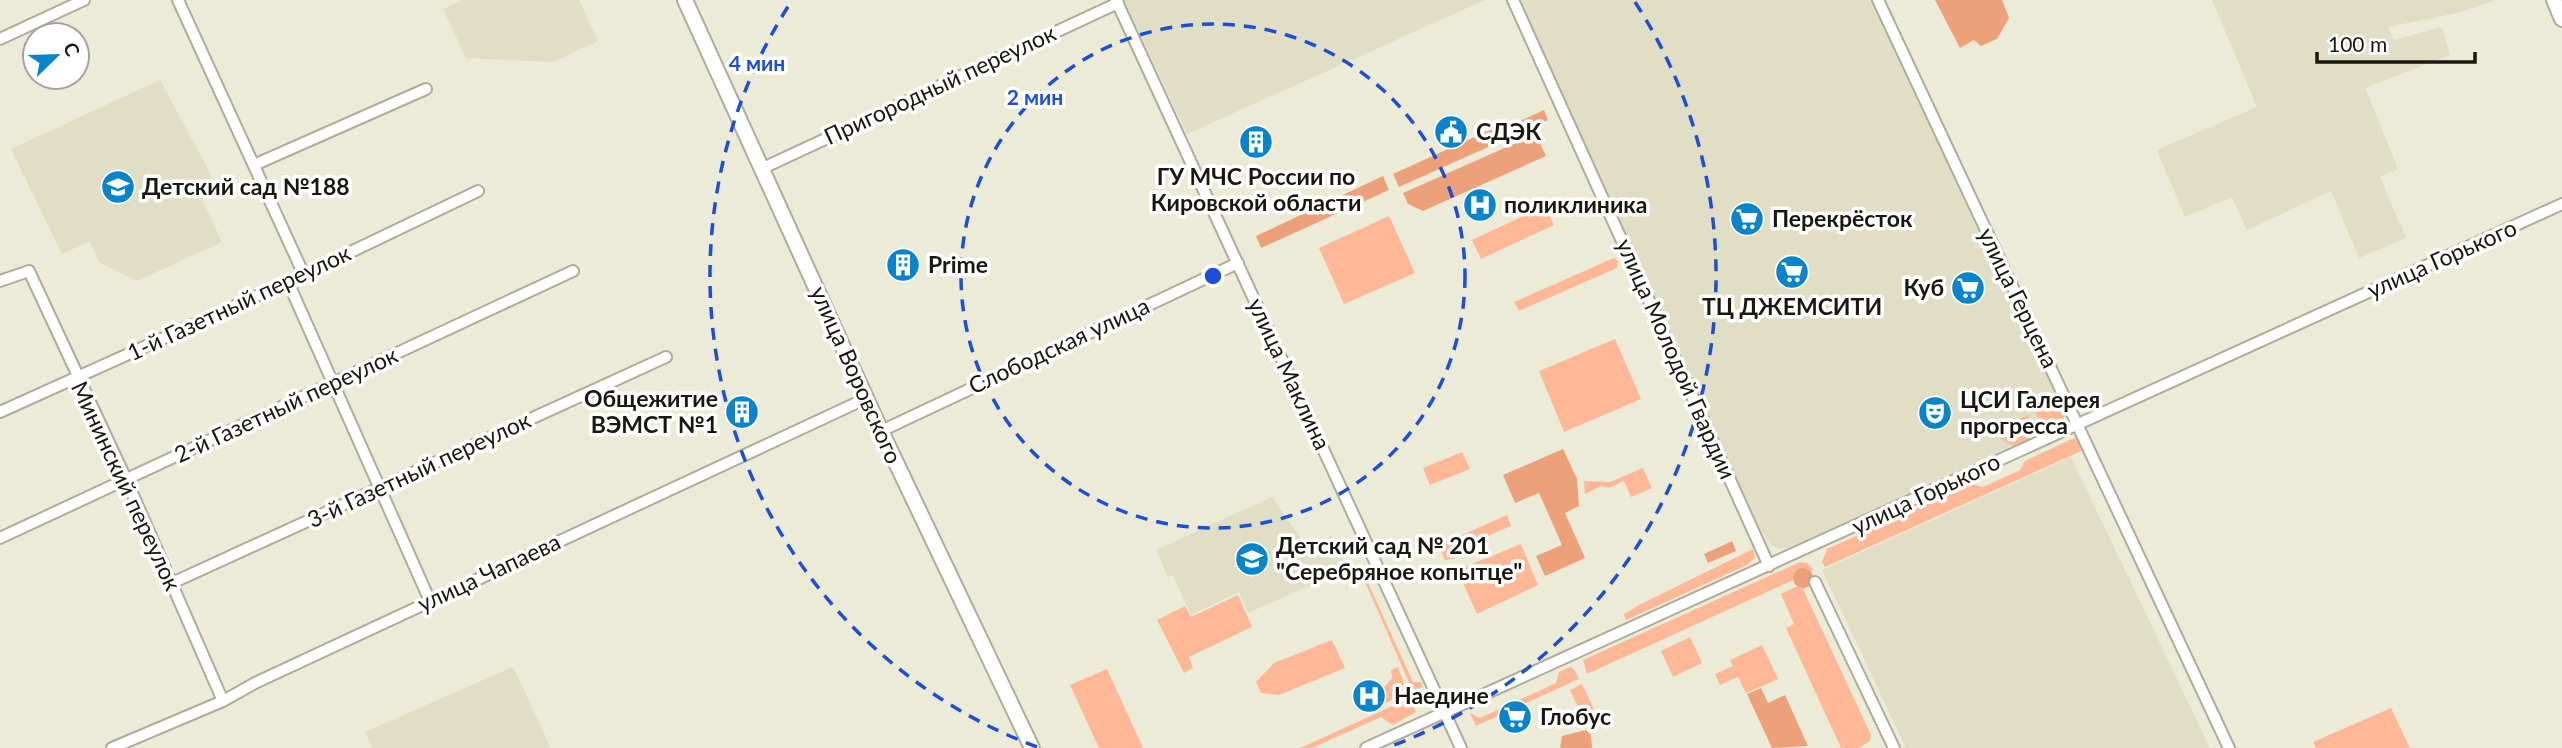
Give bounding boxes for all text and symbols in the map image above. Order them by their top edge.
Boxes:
street label: Пригородный переулок [819,18,1060,150]
north arrow [21,21,91,91]
scale bar [2317,21,2474,65]
text: 100 m [2328,31,2387,56]
text: С [59,39,85,60]
text: 4 мин [729,50,785,75]
text: 2 мин [1007,84,1063,109]
public building icon: СДЭК [1432,113,1470,151]
place label: СДЭК [1476,117,1541,145]
building icon: ГУ МЧС России по Кировской области [1237,123,1275,161]
place label: ГУ МЧС России по Кировской области [1151,162,1361,216]
school or university icon: Детский сад №188 [99,168,137,206]
place label: Детский сад №188 [142,172,350,200]
hospital icon: поликлиника [1461,186,1499,224]
place label: поликлиника [1504,190,1648,218]
supermarket icon: Перекрёсток [1728,200,1766,238]
place label: Перекрёсток [1772,204,1913,232]
street label: улица Горького [2363,213,2521,304]
street label: улица Герцена [1973,223,2065,372]
street label: улица Молодой Гвардии [1611,234,1743,483]
street label: 1-й Газетный переулок [123,238,355,366]
building icon: Prime [884,246,922,284]
place label: Prime [928,250,988,278]
supermarket icon: ТЦ ДЖЕМСИТИ [1773,253,1811,291]
centre of rings [1201,264,1225,288]
supermarket icon: Куб [1949,269,1987,307]
place label: Куб [1904,273,1944,301]
street label: улица Воровского [805,282,909,468]
street label: Слободская улица [964,291,1153,399]
place label: ТЦ ДЖЕМСИТИ [1702,292,1882,320]
street label: улица Маклина [1243,293,1337,454]
street label: 2-й Газетный переулок [170,340,402,468]
street label: Мининский переулок [66,376,188,595]
place label: Общежитие ВЭМСТ №1 [584,384,718,438]
place label: ЦСИ Галерея прогресса [1960,385,2100,439]
building icon: Общежитие ВЭМСТ №1 [723,393,761,431]
theatre icon: ЦСИ Галерея прогресса [1916,394,1954,432]
street label: 3-й Газетный переулок [303,405,535,533]
street label: улица Горького [1847,446,2004,540]
street label: улица Чапаева [413,527,564,617]
place label: Детский сад № 201 "Серебряное копытце" [1276,531,1522,585]
school or university icon: Детский сад № 201 "Серебряное копытце" [1233,540,1271,578]
hospital icon: Наедине [1350,677,1388,715]
place label: Наедине [1394,681,1489,709]
supermarket icon: Глобус [1496,698,1534,736]
place label: Глобус [1540,702,1611,730]

